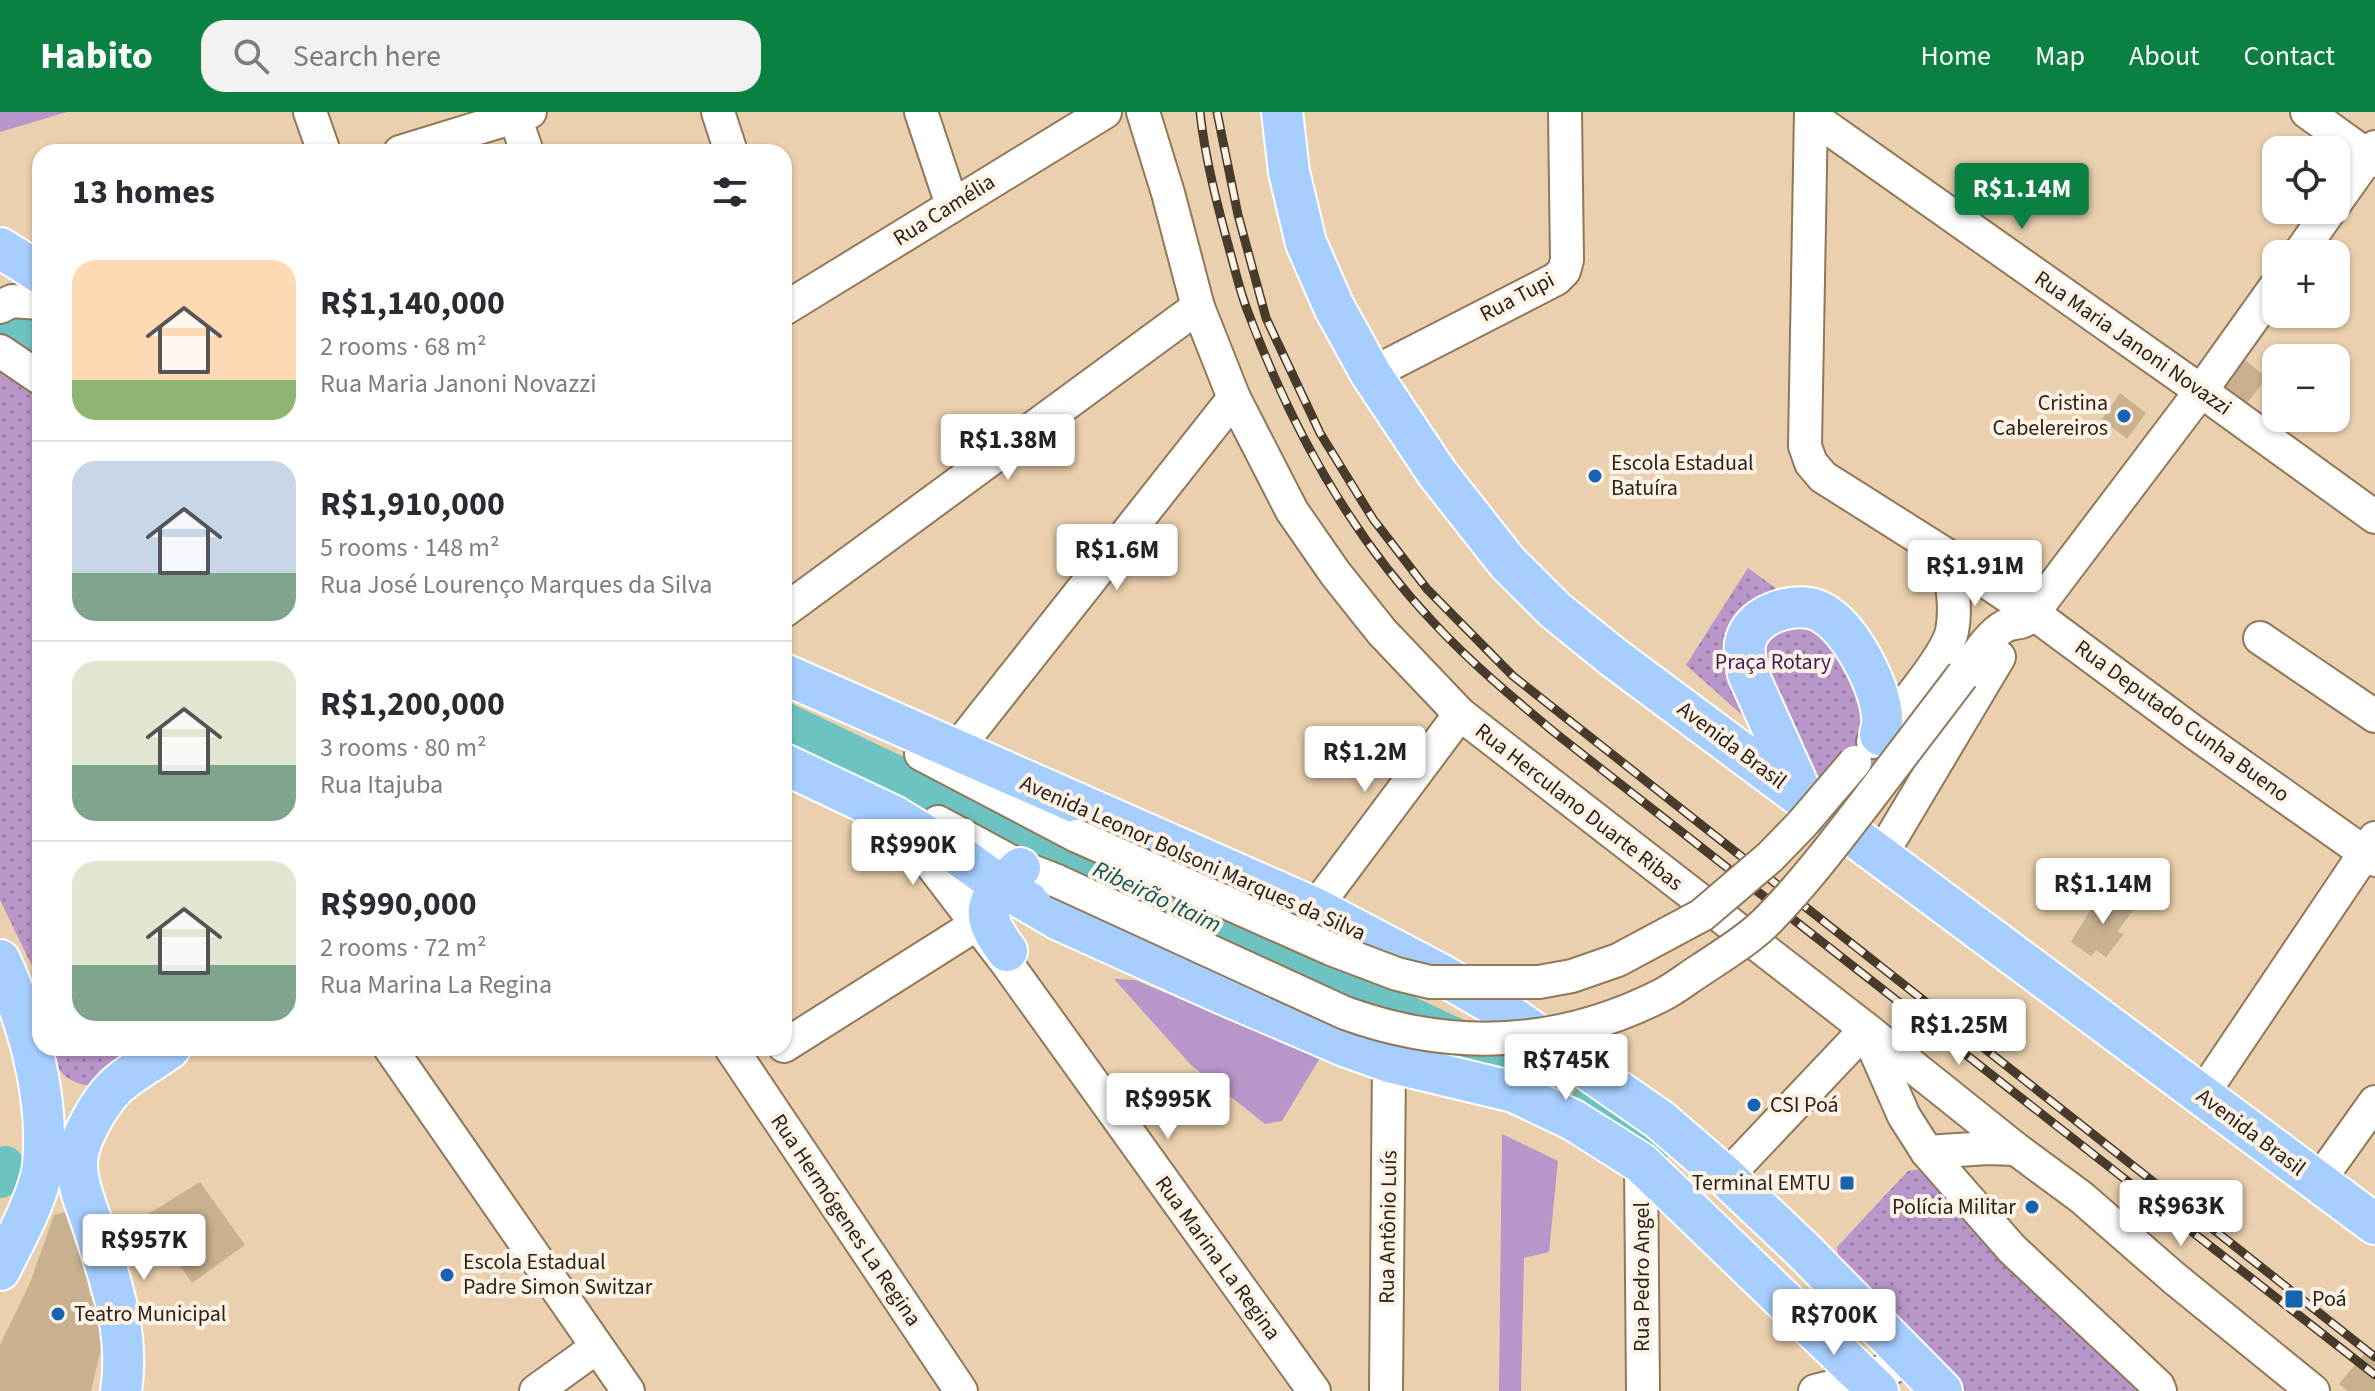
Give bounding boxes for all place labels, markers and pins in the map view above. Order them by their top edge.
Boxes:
pin: R$1.14M [1948,163,2096,231]
place label: Cristina Cabelereiros [1993,387,2108,444]
marker: Cristina Cabelereiros [2115,407,2133,425]
pin: R$1.38M [934,414,1082,482]
place label: Escola Estadual Batuíra [1611,447,1754,504]
marker: Escola Estadual Batuíra [1586,467,1604,485]
pin: R$1.6M [1052,524,1182,592]
pin: R$1.91M [1901,540,2049,608]
pin: R$1.2M [1300,726,1430,794]
pin: R$990K [848,819,978,887]
pin: R$1.14M [2029,858,2177,926]
pin: R$1.25M [1885,999,2033,1067]
pin: R$745K [1501,1034,1631,1102]
pin: R$995K [1103,1073,1233,1141]
place label: CSI Poá [1770,1089,1839,1121]
marker: CSI Poá [1745,1096,1763,1114]
place label: Terminal EMTU [1692,1167,1831,1199]
marker: Terminal EMTU [1838,1174,1856,1192]
pin: R$963K [2116,1180,2246,1248]
place label: Polícia Militar [1892,1191,2016,1223]
marker: Polícia Militar [2023,1198,2041,1216]
pin: R$957K [79,1214,209,1282]
place label: Escola Estadual Padre Simon Switzar [463,1246,653,1303]
marker: Escola Estadual Padre Simon Switzar [438,1266,456,1284]
place label: Poá [2312,1283,2347,1315]
marker: Poá [2283,1288,2305,1310]
pin: R$700K [1769,1289,1899,1357]
place label: Teatro Municipal [74,1298,226,1330]
marker: Teatro Municipal [49,1305,67,1323]

